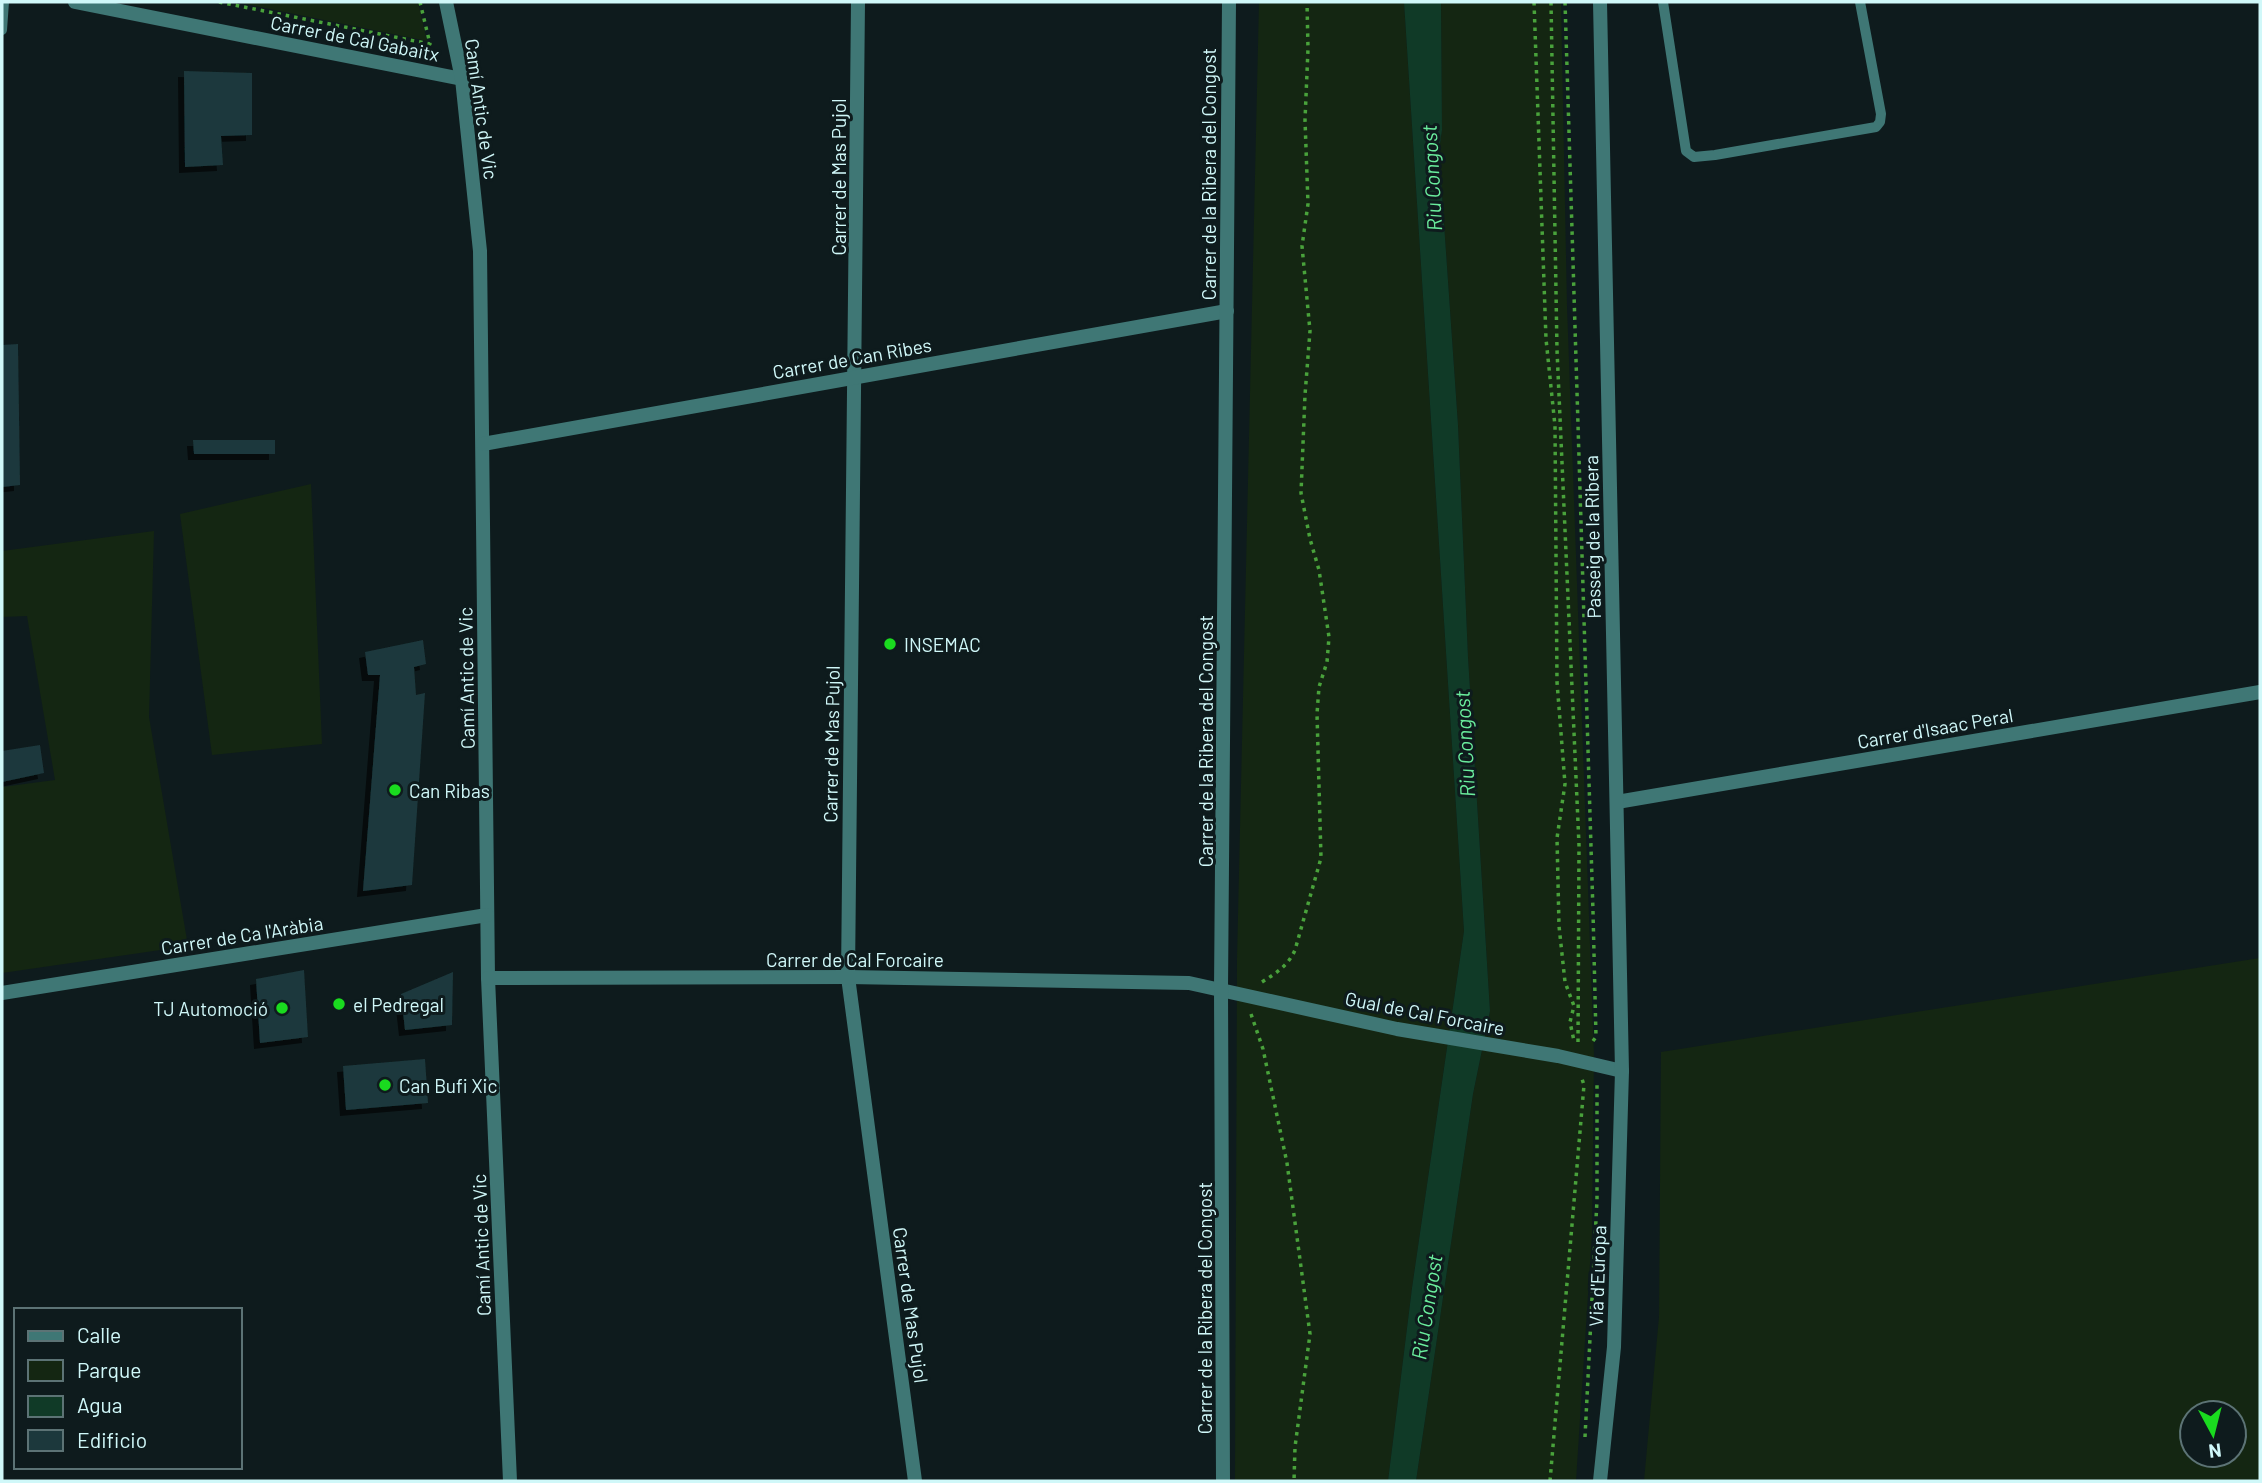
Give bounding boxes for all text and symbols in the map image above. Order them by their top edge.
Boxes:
street label: Carrer de Cal Gabaitx [269,10,441,66]
street label: Camí Antic de Vic [461,37,503,181]
street label: Carrer de la Ribera del Congost [1197,48,1220,300]
street label: Carrer de Mas Pujol [827,98,850,256]
water label: Riu Congost [1416,124,1446,232]
street label: Carrer de Can Ribes [771,333,933,383]
street label: Passeig de la Ribera [1579,455,1605,619]
street label: Camí Antic de Vic [453,607,479,749]
street label: Carrer de la Ribera del Congost [1194,615,1217,867]
place label: INSEMAC [904,633,981,656]
marker: INSEMAC [882,636,898,652]
street label: Carrer de Mas Pujol [818,665,844,823]
water label: Riu Congost [1449,690,1479,798]
street label: Carrer d'Isaac Peral [1855,703,2015,753]
place label: Can Ribas [409,779,490,802]
marker: Can Ribas [387,782,403,798]
street label: Carrer de Ca l'Aràbia [159,911,325,959]
street label: Carrer de Cal Forcaire [766,948,944,971]
street label: Gual de Cal Forcaire [1343,986,1507,1040]
place label: el Pedregal [353,993,444,1016]
marker: el Pedregal [331,996,347,1012]
place label: TJ Automoció [153,997,268,1020]
marker: TJ Automoció [274,1000,290,1016]
place label: Can Bufi Xic [399,1074,497,1097]
marker: Can Bufi Xic [377,1077,393,1093]
street label: Camí Antic de Vic [467,1174,495,1316]
street label: Carrer de la Ribera del Congost [1193,1182,1216,1434]
street label: Via d'Europa [1584,1225,1610,1327]
street label: Carrer de Mas Pujol [889,1226,933,1384]
water label: Riu Congost [1405,1252,1447,1361]
legend [14,1308,242,1469]
text: Calle [77,1322,121,1347]
text: Parque [77,1357,142,1382]
text: Agua [77,1392,123,1417]
north arrow [2178,1399,2248,1469]
text: Edificio [77,1427,147,1452]
text: N [2207,1439,2223,1464]

